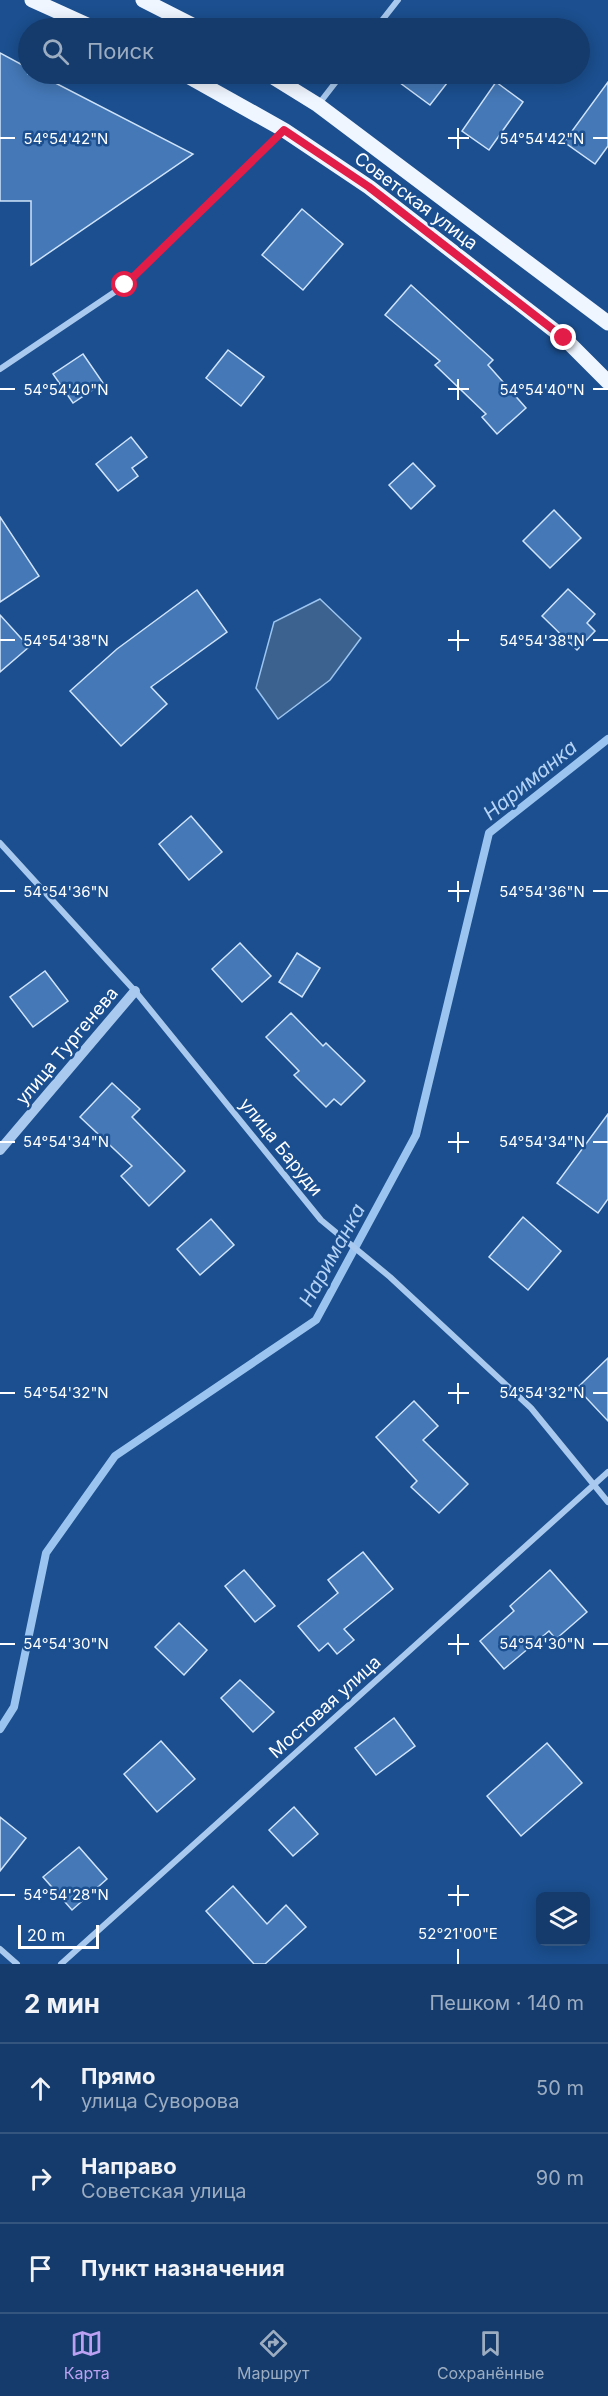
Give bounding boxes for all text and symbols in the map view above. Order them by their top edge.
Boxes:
search box [18,18,590,84]
icon: search [39,35,72,68]
text: Поиск [87,38,154,64]
text: 54°54'42"N [24,129,108,148]
text: 54°54'42"N [500,129,584,148]
street label: Советская улица [350,147,482,254]
route start [111,271,137,297]
route end [550,324,576,350]
text: 54°54'40"N [23,380,109,399]
text: 54°54'40"N [499,380,585,399]
text: 54°54'38"N [23,631,109,650]
text: 54°54'38"N [499,631,585,650]
water label: Нариманка [478,735,582,825]
text: 54°54'36"N [23,882,109,901]
text: 54°54'36"N [499,882,585,901]
street label: улица Тургенева [11,983,122,1109]
street label: улица Баруди [236,1093,327,1200]
text: 54°54'34"N [23,1132,109,1151]
text: 54°54'34"N [499,1132,585,1151]
water label: Нариманка [294,1199,370,1311]
text: 54°54'32"N [23,1383,109,1402]
text: 54°54'32"N [499,1383,585,1402]
text: 54°54'30"N [23,1634,109,1653]
text: 54°54'30"N [499,1634,585,1653]
street label: Мостовая улица [265,1651,385,1762]
text: 54°54'28"N [23,1885,109,1904]
map controls [536,1892,590,1946]
button: layers [536,1892,590,1946]
scale bar [18,1922,99,1950]
text: 52°21'00"E [418,1924,498,1943]
text: 20 m [27,1925,65,1945]
text: 2 мин [24,1988,100,2019]
text: Пешком · 140 m [429,1991,584,2015]
text: Прямо [81,2063,155,2089]
icon: ahead [24,2072,57,2105]
text: 50 m [536,2076,584,2100]
text: улица Суворова [81,2089,239,2113]
text: Направо [81,2153,177,2179]
icon: right [24,2162,57,2195]
text: 90 m [536,2166,584,2190]
text: Советская улица [81,2179,247,2203]
icon: arrive [24,2252,57,2285]
text: Пункт назначения [81,2255,285,2281]
tab: Карта [64,2327,110,2383]
tab: Маршрут [237,2327,310,2383]
tab: Сохранённые [437,2327,544,2383]

